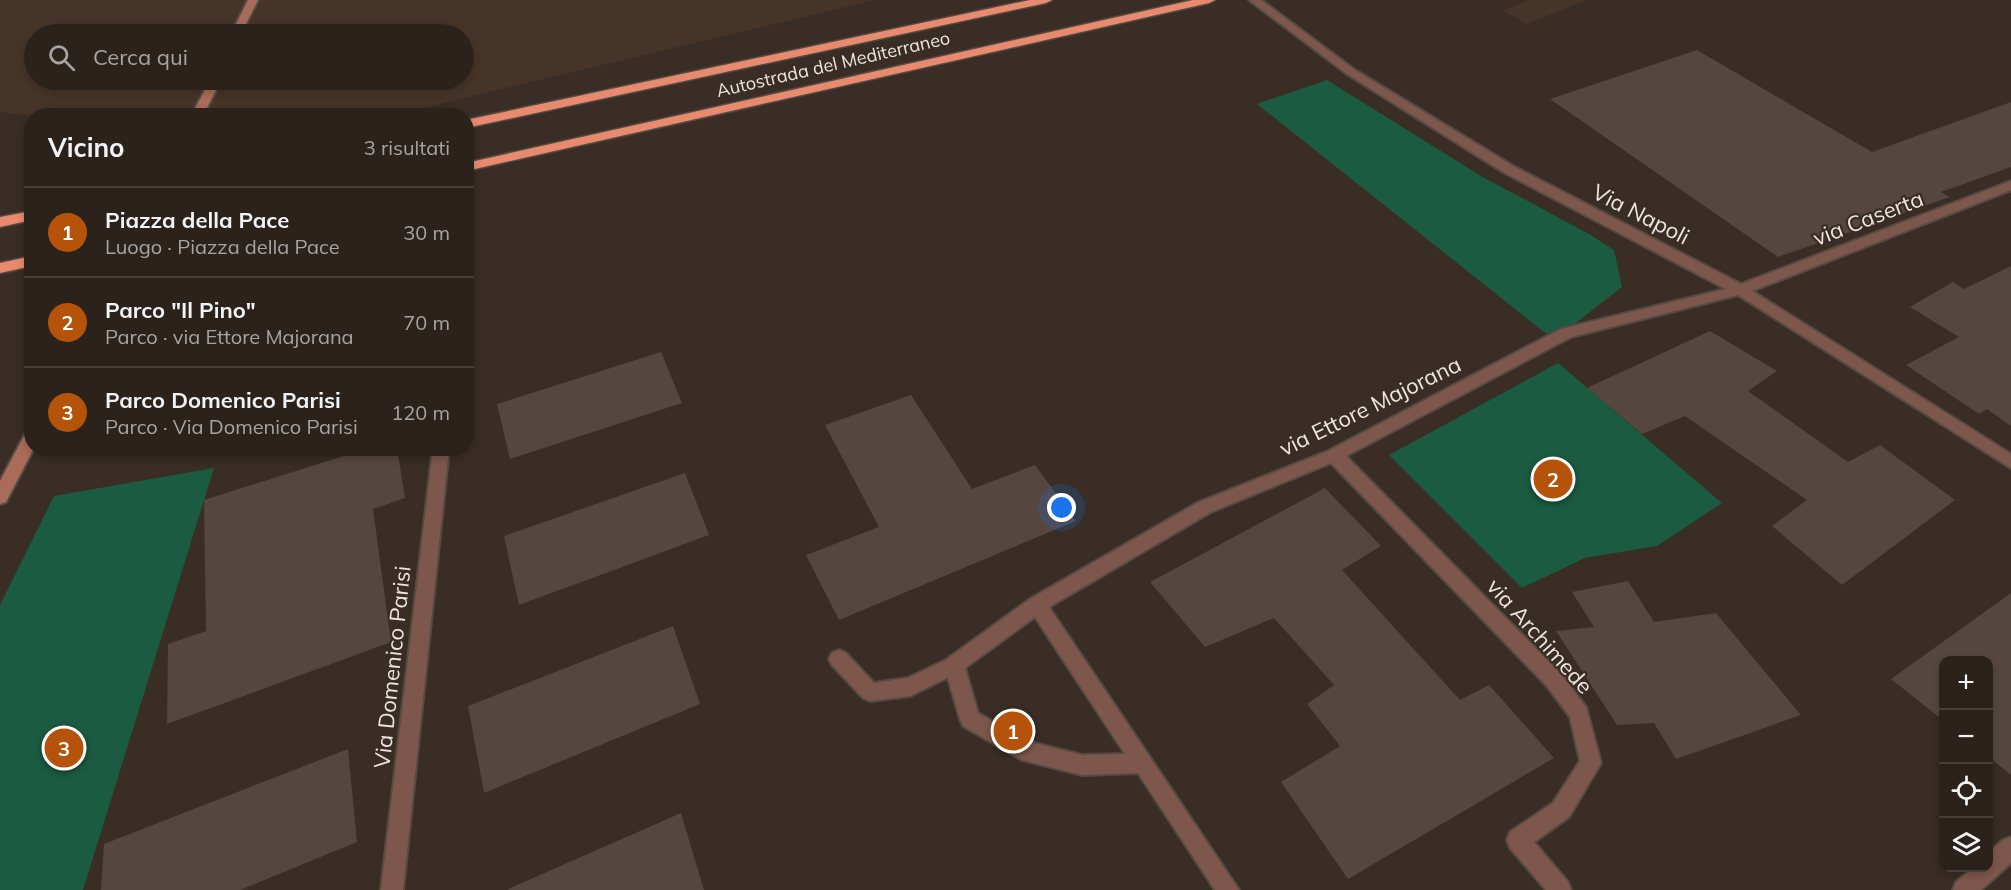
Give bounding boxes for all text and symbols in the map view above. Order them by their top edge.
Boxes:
search box [24,24,474,90]
street label: Autostrada del Mediterraneo [714,26,952,102]
icon: search [45,41,78,74]
text: Cerca qui [93,43,188,71]
text: Vicino [48,131,125,164]
text: 3 risultati [364,135,450,160]
street label: Via Napoli [1588,178,1694,250]
street label: via Caserta [1809,184,1927,252]
text: Piazza della Pace [105,206,289,234]
text: 1 [62,220,74,245]
text: 30 m [403,220,450,245]
text: Luogo · Piazza della Pace [105,234,340,259]
text: Parco "Il Pino" [105,296,256,324]
text: 2 [62,310,74,335]
text: 70 m [403,310,450,335]
text: Parco · via Ettore Majorana [105,324,354,349]
street label: via Ettore Majorana [1274,350,1466,462]
text: Parco Domenico Parisi [105,386,341,414]
text: 3 [62,400,74,425]
text: 120 m [391,400,450,425]
text: Parco · Via Domenico Parisi [105,414,358,439]
pin: 2 [1534,456,1572,502]
your location [1047,493,1076,522]
street label: Via Domenico Parisi [367,564,417,770]
street label: via Archimede [1481,573,1599,699]
map controls [1939,656,1993,872]
button: + [1939,656,1993,710]
pin: 1 [994,708,1032,754]
button: − [1939,710,1993,764]
pin: 3 [44,726,84,771]
button: locate [1939,764,1993,818]
button: layers [1939,818,1993,872]

